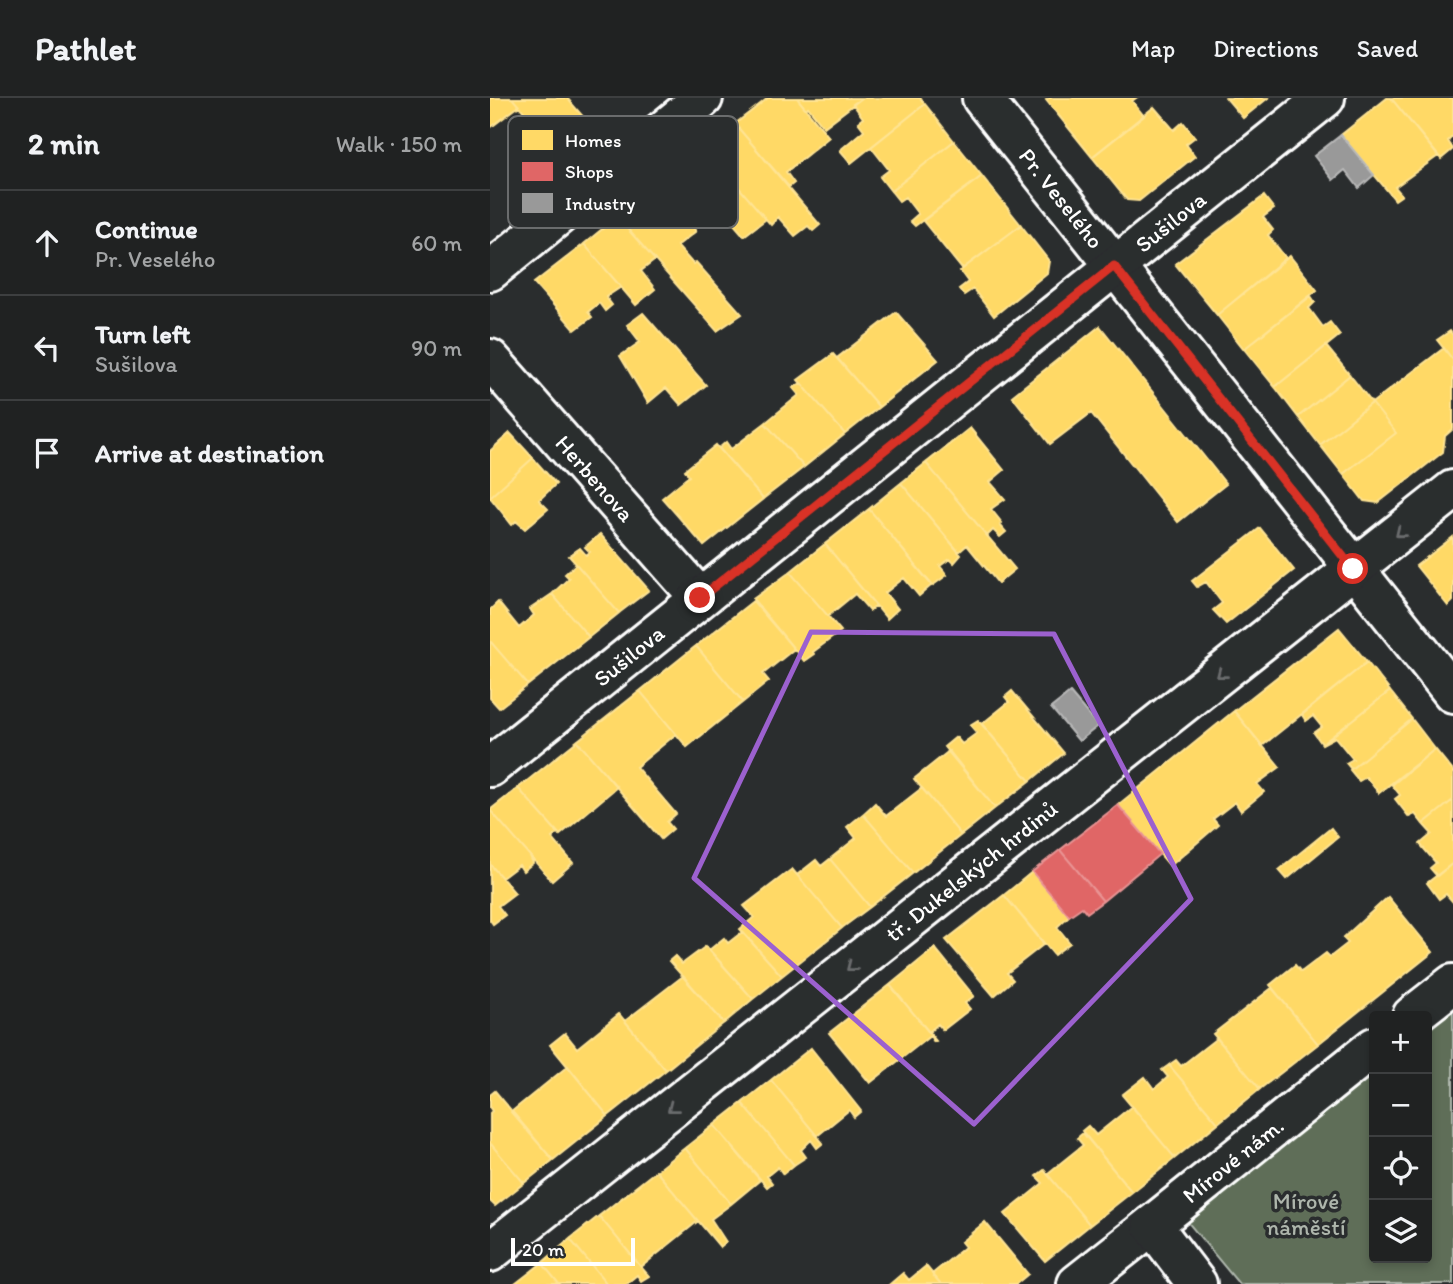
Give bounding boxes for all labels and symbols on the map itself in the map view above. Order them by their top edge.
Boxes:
legend [508,116,738,228]
text: Homes [565,129,621,152]
street label: Pr. Veselého [1013,142,1110,254]
text: Shops [565,160,614,183]
street label: Sušilova [1130,185,1212,259]
text: Industry [565,192,635,215]
street label: Herbenova [549,429,641,528]
one-way arrow [1395,524,1407,537]
route start [1337,553,1368,584]
route end [684,582,715,613]
street label: Sušilova [588,619,670,692]
one-way arrow [1217,665,1229,678]
street label: tř. Dukelských hrdinů [880,794,1063,948]
one-way arrow [846,959,859,971]
one-way arrow [668,1100,680,1113]
street label: Mírové nám. [1177,1111,1289,1209]
park label: Mírové náměstí [1266,1187,1346,1241]
scale bar [511,1235,635,1267]

